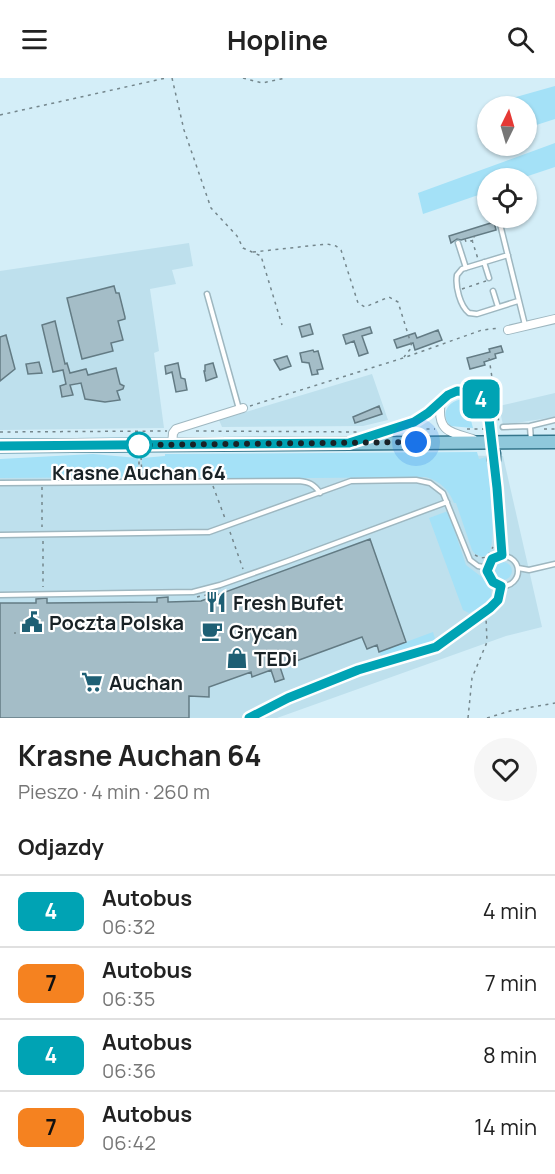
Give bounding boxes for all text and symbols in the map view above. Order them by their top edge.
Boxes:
text: Hopline [227,21,328,58]
icon: menu [18,23,51,56]
icon: search [504,23,537,56]
north arrow [477,96,537,156]
map controls [477,96,537,228]
button: locate [477,168,537,228]
line badge: 4 [462,380,500,418]
text: 4 [475,385,487,413]
your location [401,427,431,457]
marker: Krasne Auchan 64 [126,432,152,458]
place label: Krasne Auchan 64 [52,459,226,486]
place label: Fresh Bufet [233,589,344,616]
restaurant icon: Fresh Bufet [204,590,228,614]
place label: Poczta Polska [49,609,184,636]
public building icon: Poczta Polska [20,610,44,634]
place label: Grycan [229,618,297,645]
cafe icon: Grycan [200,619,224,643]
place label: TEDi [254,645,297,672]
shop icon: TEDi [225,646,249,670]
place label: Auchan [109,669,183,696]
supermarket icon: Auchan [80,670,104,694]
text: Krasne Auchan 64 [18,736,262,774]
button: heart [474,738,537,801]
text: Pieszo · 4 min · 260 m [18,778,210,805]
text: Odjazdy [18,832,104,862]
text: Autobus [102,883,192,913]
text: 4 min [483,896,537,926]
text: 4 [45,897,57,925]
text: 06:32 [102,913,155,940]
text: Autobus [102,955,192,985]
text: 7 min [485,968,537,998]
text: 7 [45,969,57,997]
text: 06:35 [102,985,155,1012]
text: Autobus [102,1027,192,1057]
text: 8 min [483,1040,537,1070]
text: 4 [45,1041,57,1069]
text: 06:36 [102,1057,156,1084]
text: Autobus [102,1099,192,1129]
text: 14 min [474,1112,537,1142]
text: 7 [45,1113,57,1141]
text: 06:42 [102,1129,156,1156]

